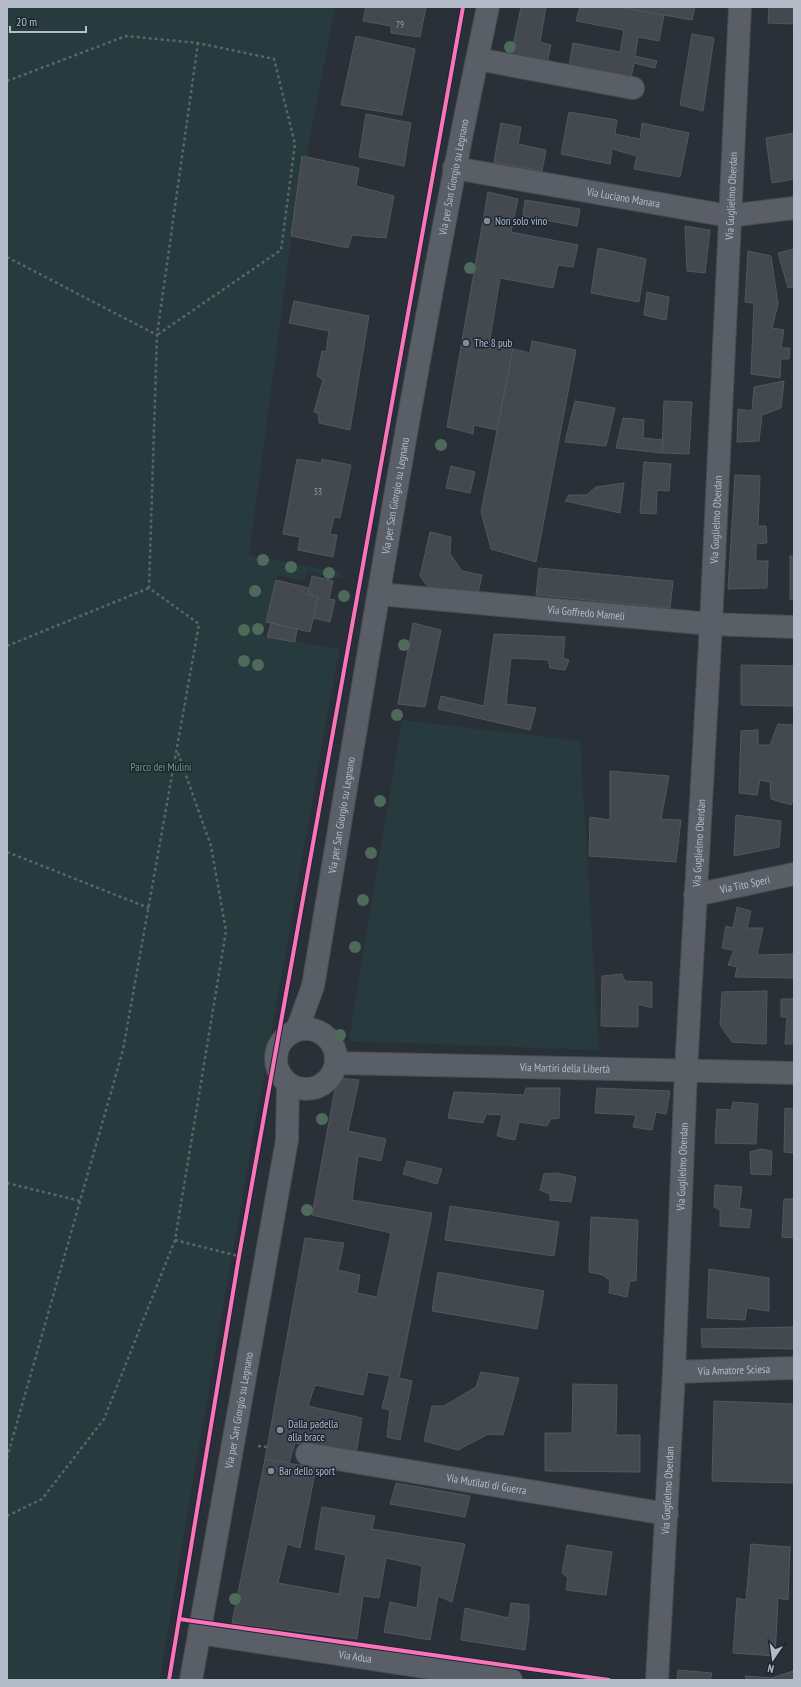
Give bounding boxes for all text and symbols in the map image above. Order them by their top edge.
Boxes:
scale bar [10,8,86,34]
text: 20 m [16,14,37,29]
house number: 79 [396,19,404,30]
street label: Via per San Giorgio su Legnano [435,117,472,237]
street label: Via Guglielmo Oberdan [722,151,740,241]
street label: Via Luciano Manara [585,184,661,211]
place label: Non solo vino [495,214,547,228]
marker: Non solo vino [482,216,492,226]
place label: The 8 pub [474,336,512,350]
marker: The 8 pub [461,338,471,348]
street label: Via per San Giorgio su Legnano [378,436,412,556]
street label: Via Guglielmo Oberdan [707,475,725,565]
house number: 53 [314,486,322,497]
street label: Via Goffredo Mameli [546,602,625,623]
street label: Via per San Giorgio su Legnano [325,756,358,876]
park label: Parco dei Mulini [131,760,191,774]
street label: Via Guglielmo Oberdan [689,799,708,888]
street label: Via Tito Speri [718,872,771,897]
street label: Via Martiri della Libertà [519,1060,610,1076]
street label: Via Guglielmo Oberdan [673,1122,691,1212]
street label: Via per San Giorgio su Legnano [222,1351,256,1471]
street label: Via Amatore Sciesa [697,1362,770,1378]
place label: Dalla padella alla brace [288,1417,338,1444]
marker: Dalla padella alla brace [275,1425,285,1435]
street label: Via Guglielmo Oberdan [658,1446,677,1536]
place label: Bar dello sport [279,1464,335,1478]
marker: Bar dello sport [266,1466,276,1476]
street label: Via Mutilati di Guerra [444,1470,528,1497]
north arrow [753,1639,793,1679]
street label: Via Adua [337,1647,373,1666]
text: N [766,1661,775,1676]

